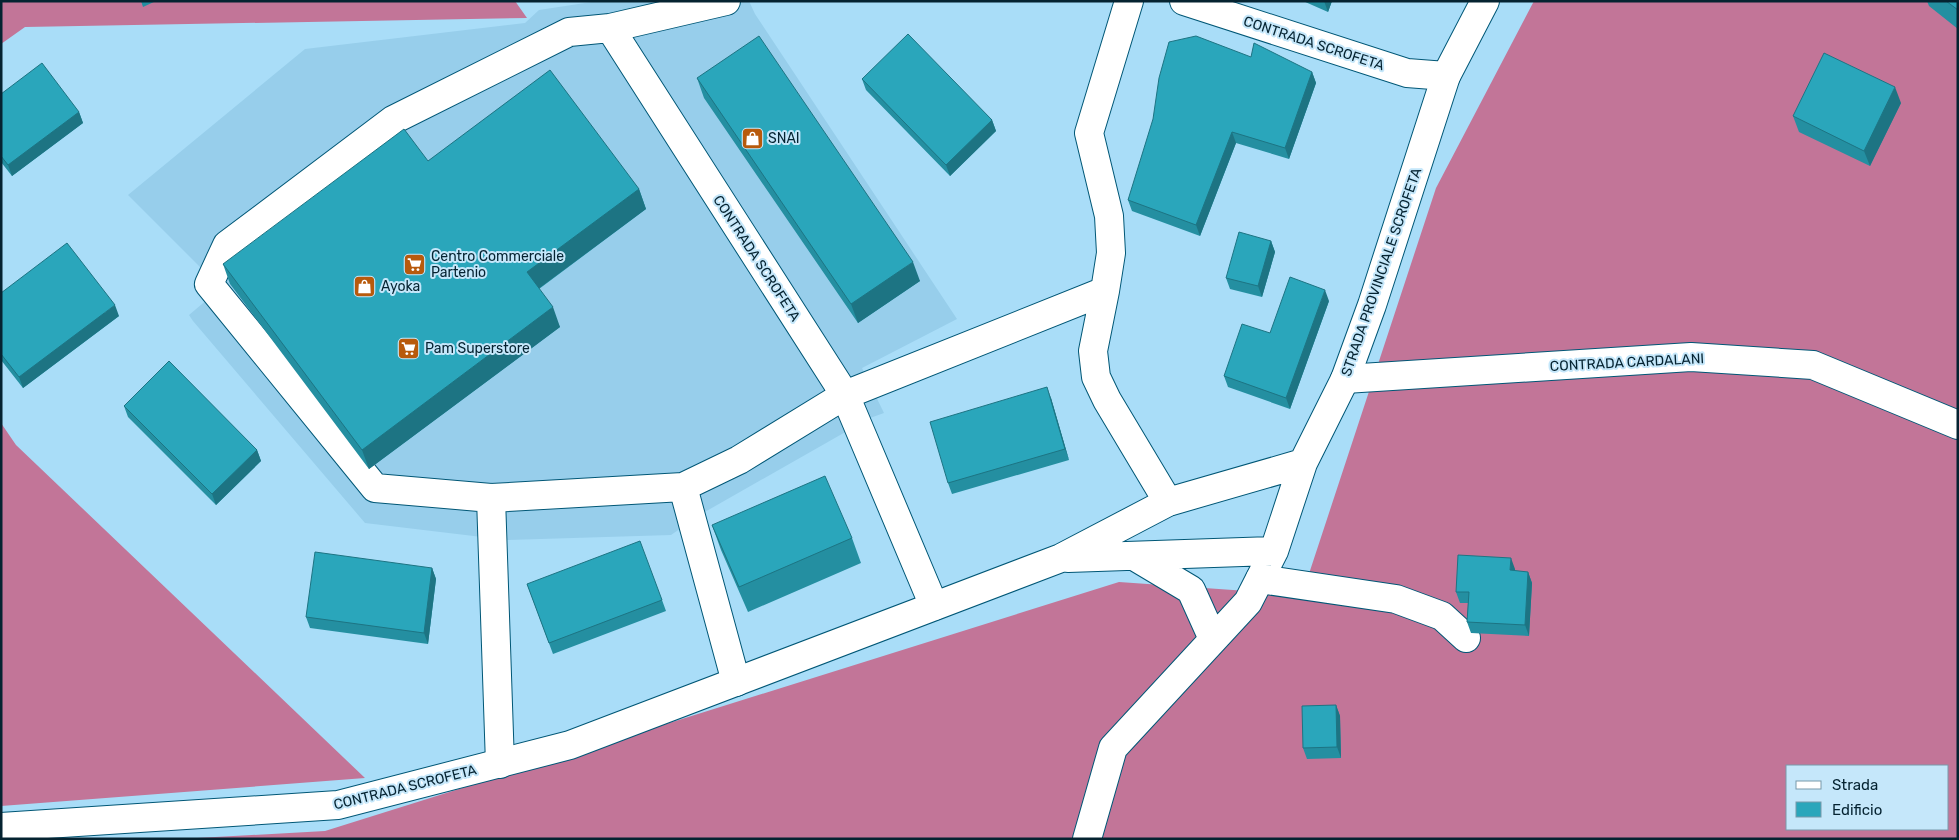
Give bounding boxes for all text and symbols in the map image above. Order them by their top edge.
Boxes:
street label: CONTRADA SCROFETA [1241,13,1387,74]
shop icon: SNAI [740,126,764,150]
place label: SNAI [768,130,800,147]
street label: STRADA PROVINCIALE SCROFETA [1338,165,1425,379]
street label: CONTRADA SCROFETA [709,192,804,325]
place label: Centro Commerciale Partenio [431,248,564,281]
supermarket icon: Centro Commerciale Partenio [403,252,427,276]
shop icon: Ayoka [353,274,377,298]
place label: Ayoka [381,278,420,295]
supermarket icon: Pam Superstore [397,336,421,360]
place label: Pam Superstore [425,340,530,357]
street label: CONTRADA CARDALANI [1549,350,1705,375]
street label: CONTRADA SCROFETA [332,761,479,814]
legend [1786,765,1949,830]
text: Strada [1832,776,1878,794]
text: Edificio [1832,801,1882,819]

